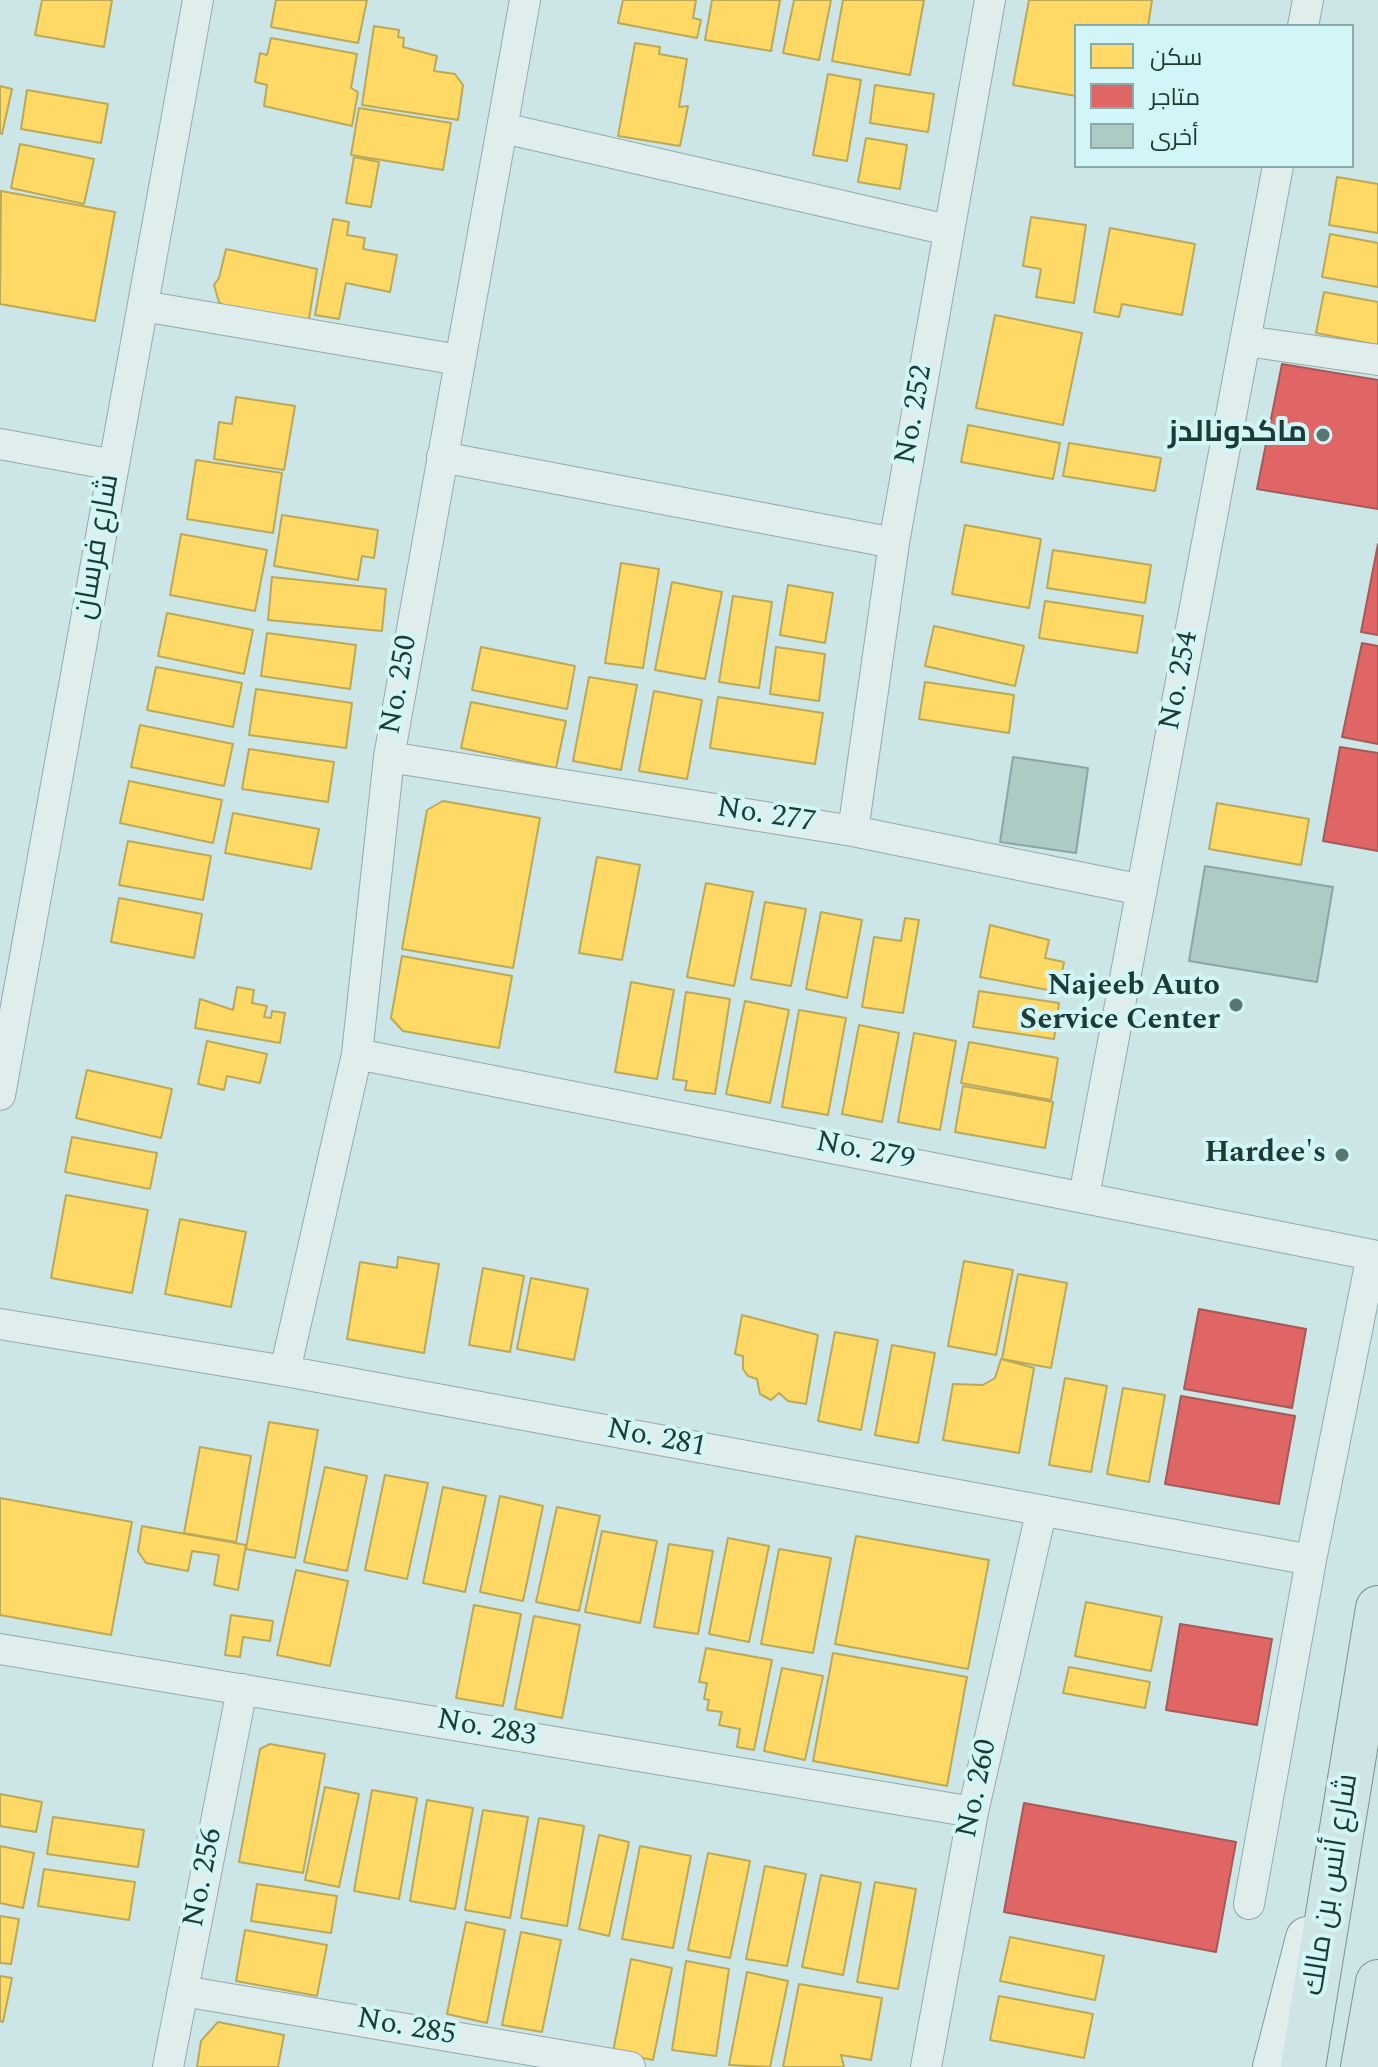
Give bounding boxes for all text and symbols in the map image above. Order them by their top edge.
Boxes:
legend [1074,24,1354,168]
text: سكن [1150,40,1202,76]
text: متاجر [1150,80,1200,116]
text: أخرى [1150,120,1198,156]
street label: No. 252 [890,363,942,467]
place label: ماكدونالدز [1168,417,1307,453]
marker: ماكدونالدز [1314,426,1332,444]
street label: شارع فرسان [69,472,129,622]
street label: No. 254 [1154,629,1208,733]
street label: No. 250 [375,633,427,737]
street label: No. 277 [714,791,818,843]
place label: Najeeb Auto Service Center [1020,970,1220,1040]
marker: Najeeb Auto Service Center [1227,996,1245,1014]
street label: No. 279 [813,1126,917,1180]
place label: Hardee's [1205,1137,1326,1173]
marker: Hardee's [1333,1146,1351,1164]
street label: No. 281 [604,1413,708,1467]
street label: No. 283 [434,1704,538,1756]
street label: No. 260 [951,1736,1007,1842]
street label: شارع أنس بن مالك [1298,1772,1368,1998]
street label: No. 256 [178,1826,232,1930]
street label: No. 285 [354,2003,458,2055]

